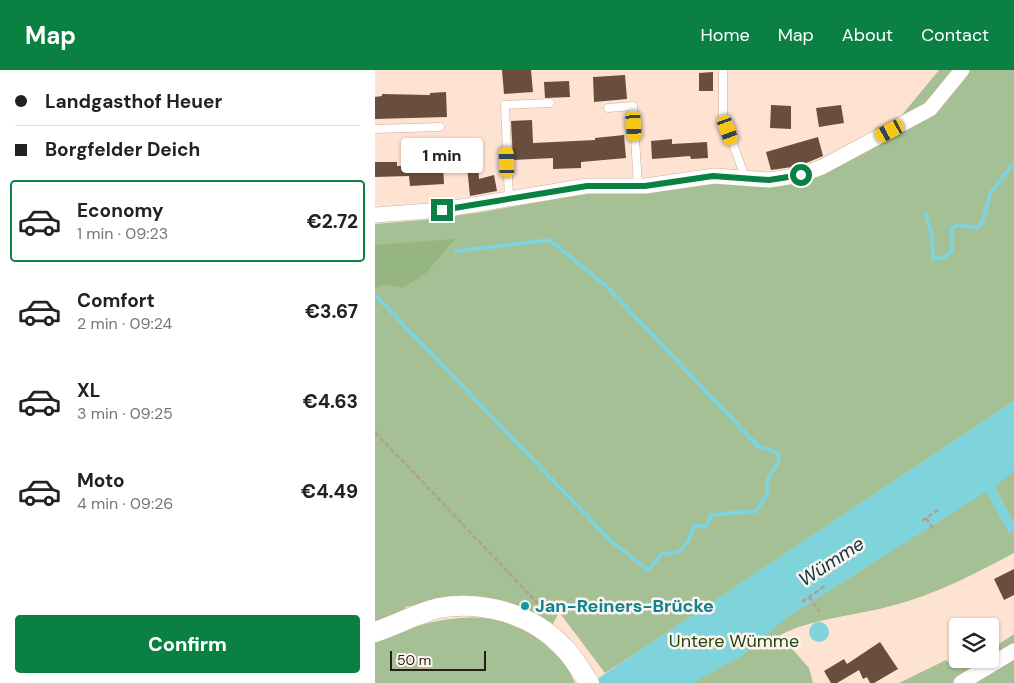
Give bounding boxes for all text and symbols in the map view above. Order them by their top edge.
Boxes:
text: Map [25,20,76,51]
text: Home [700,23,750,47]
text: Map [778,23,814,47]
text: About [842,23,893,47]
text: Contact [921,23,989,47]
text: Landgasthof Heuer [45,89,222,114]
car [625,111,642,141]
car [715,113,740,147]
car [873,117,906,145]
text: Borgfelder Deich [45,137,200,162]
callout: 1 min [401,138,483,172]
text: 1 min [422,145,462,166]
car [498,147,515,177]
route start [790,164,812,186]
text: Economy [77,198,164,223]
icon: car [17,199,62,244]
route end [431,199,453,221]
text: €2.72 [307,209,358,234]
text: 1 min · 09:23 [77,223,168,244]
text: Comfort [77,288,155,313]
icon: car [17,289,62,334]
text: €3.67 [305,299,358,324]
text: 2 min · 09:24 [77,313,172,334]
text: XL [77,378,100,403]
icon: car [17,379,62,424]
text: €4.63 [303,389,358,414]
text: 3 min · 09:25 [77,403,173,424]
text: Moto [77,468,125,493]
icon: car [17,469,62,514]
text: €4.49 [301,479,358,504]
text: 4 min · 09:26 [77,493,173,514]
water label: Wümme [794,531,869,592]
place label: Jan-Reiners-Brücke [535,594,714,618]
marker: Jan-Reiners-Brücke [519,600,531,612]
button: Confirm [15,615,360,673]
map controls [949,618,999,668]
button: layers [949,618,999,668]
park label: Untere Wümme [669,629,799,653]
scale bar [390,648,486,671]
text: 50 m [397,651,431,669]

